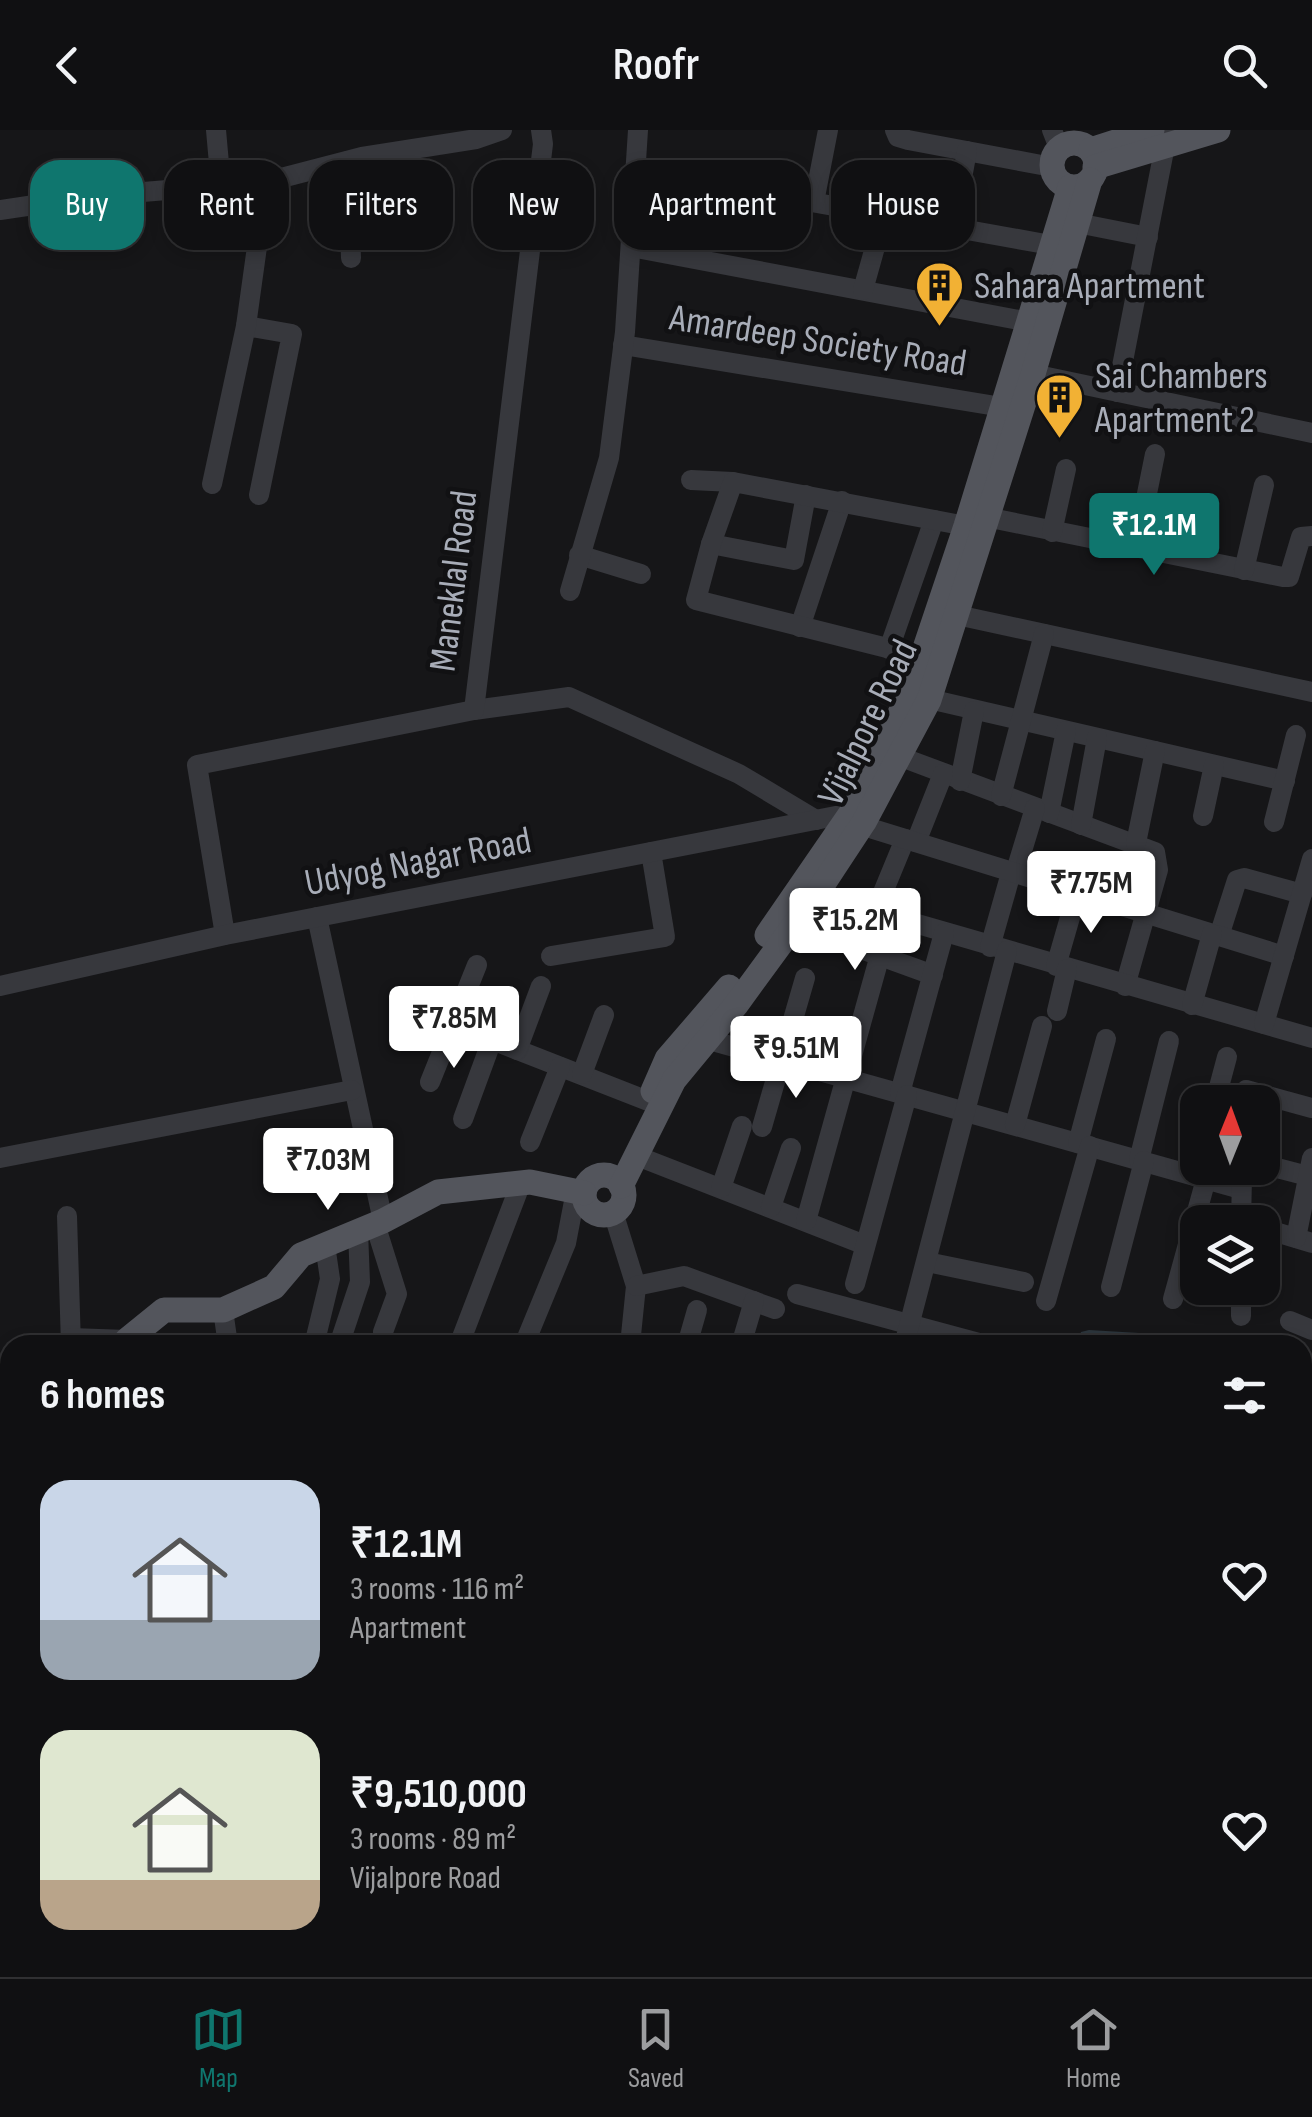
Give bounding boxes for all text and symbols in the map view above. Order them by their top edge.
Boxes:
icon: back [40,38,95,93]
text: Roofr [613,38,699,93]
icon: search [1217,38,1272,93]
chip: Buy [30,160,144,250]
chip: Rent [164,160,289,250]
chip: Filters [309,160,453,250]
chip: New [473,160,594,250]
chip: Apartment [614,160,811,250]
chip: House [831,160,975,250]
building icon: Sahara Apartment [913,260,965,328]
place label: Sahara Apartment [974,264,1205,309]
street label: Amardeep Society Road [666,295,969,387]
place label: Sai Chambers Apartment 2 [1094,354,1268,443]
building icon: Sai Chambers Apartment 2 [1034,372,1086,440]
street label: Maneklal Road [421,488,487,674]
pin: ₹12.1M [1073,493,1235,578]
text: ₹12.1M [1111,506,1197,545]
street label: Vijalpore Road [809,633,927,813]
street label: Udyog Nagar Road [301,818,535,906]
pin: ₹7.75M [1010,851,1172,936]
text: ₹7.75M [1049,864,1133,903]
pin: ₹15.2M [774,888,936,973]
text: ₹15.2M [811,901,899,940]
pin: ₹7.85M [373,986,535,1071]
text: ₹7.85M [411,999,497,1038]
pin: ₹9.51M [715,1016,877,1101]
text: ₹9.51M [752,1029,840,1068]
north arrow [1180,1085,1280,1185]
map controls [1180,1085,1280,1305]
pin: ₹7.03M [247,1128,409,1213]
text: ₹7.03M [285,1141,371,1180]
button: layers [1180,1205,1280,1305]
icon: filters [1217,1368,1272,1423]
text: 6 homes [40,1370,165,1421]
text: ₹12.1M [350,1519,462,1570]
icon: home [120,1520,240,1640]
icon: heart [1217,1553,1272,1608]
text: 3 rooms · 116 m² [350,1570,524,1609]
text: Apartment [350,1609,466,1648]
text: ₹9,510,000 [350,1769,527,1820]
icon: home [120,1770,240,1890]
icon: heart [1217,1803,1272,1858]
text: 3 rooms · 89 m² [350,1820,516,1859]
text: Vijalpore Road [350,1859,501,1898]
tab: Map [191,2002,246,2095]
tab: Saved [628,2002,684,2095]
tab: Home [1066,2002,1121,2095]

